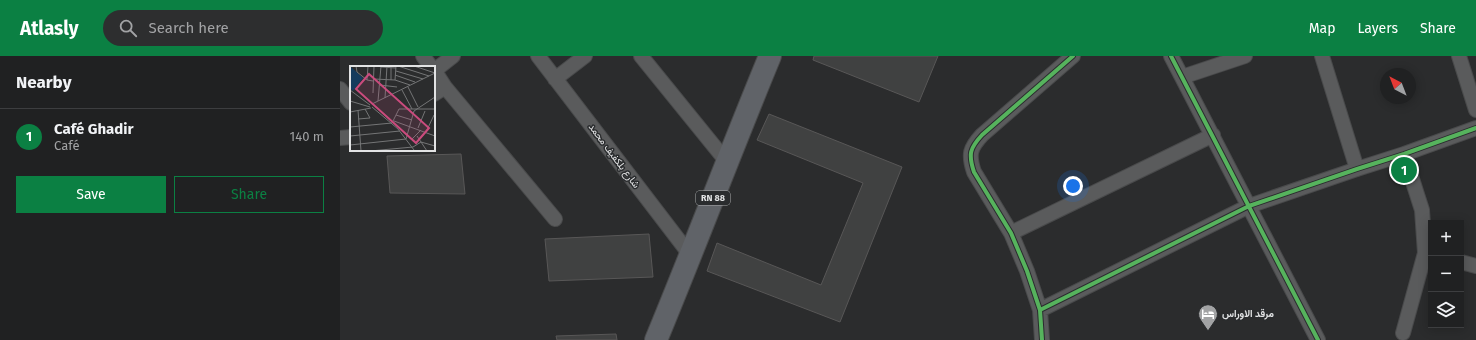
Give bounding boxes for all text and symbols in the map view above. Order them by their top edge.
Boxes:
search box [103,10,383,46]
text: Atlasly [20,17,79,40]
icon: search [117,17,139,39]
text: Search here [149,19,229,37]
text: Map [1309,20,1335,37]
text: Layers [1357,20,1398,37]
text: Share [1420,20,1456,37]
inset map [350,66,435,151]
north arrow [1380,68,1416,104]
text: Nearby [16,72,71,93]
text: Café Ghadir [54,120,134,138]
street label: شارع بلكفيف محمد [586,121,642,191]
text: 1 [26,129,32,144]
text: 140 m [290,129,324,144]
text: Café [54,138,80,153]
pin: 1 [1391,155,1417,185]
button: Save [16,176,166,213]
button: Share [174,176,324,213]
your location [1063,176,1083,196]
road number: RN 88 [696,191,730,205]
map controls [1428,220,1464,328]
button: + [1428,220,1464,256]
button: − [1428,256,1464,292]
button: layers [1428,292,1464,328]
hotel icon: مرقد الاوراس [1197,303,1219,331]
place label: مرقد الاوراس [1222,308,1274,320]

